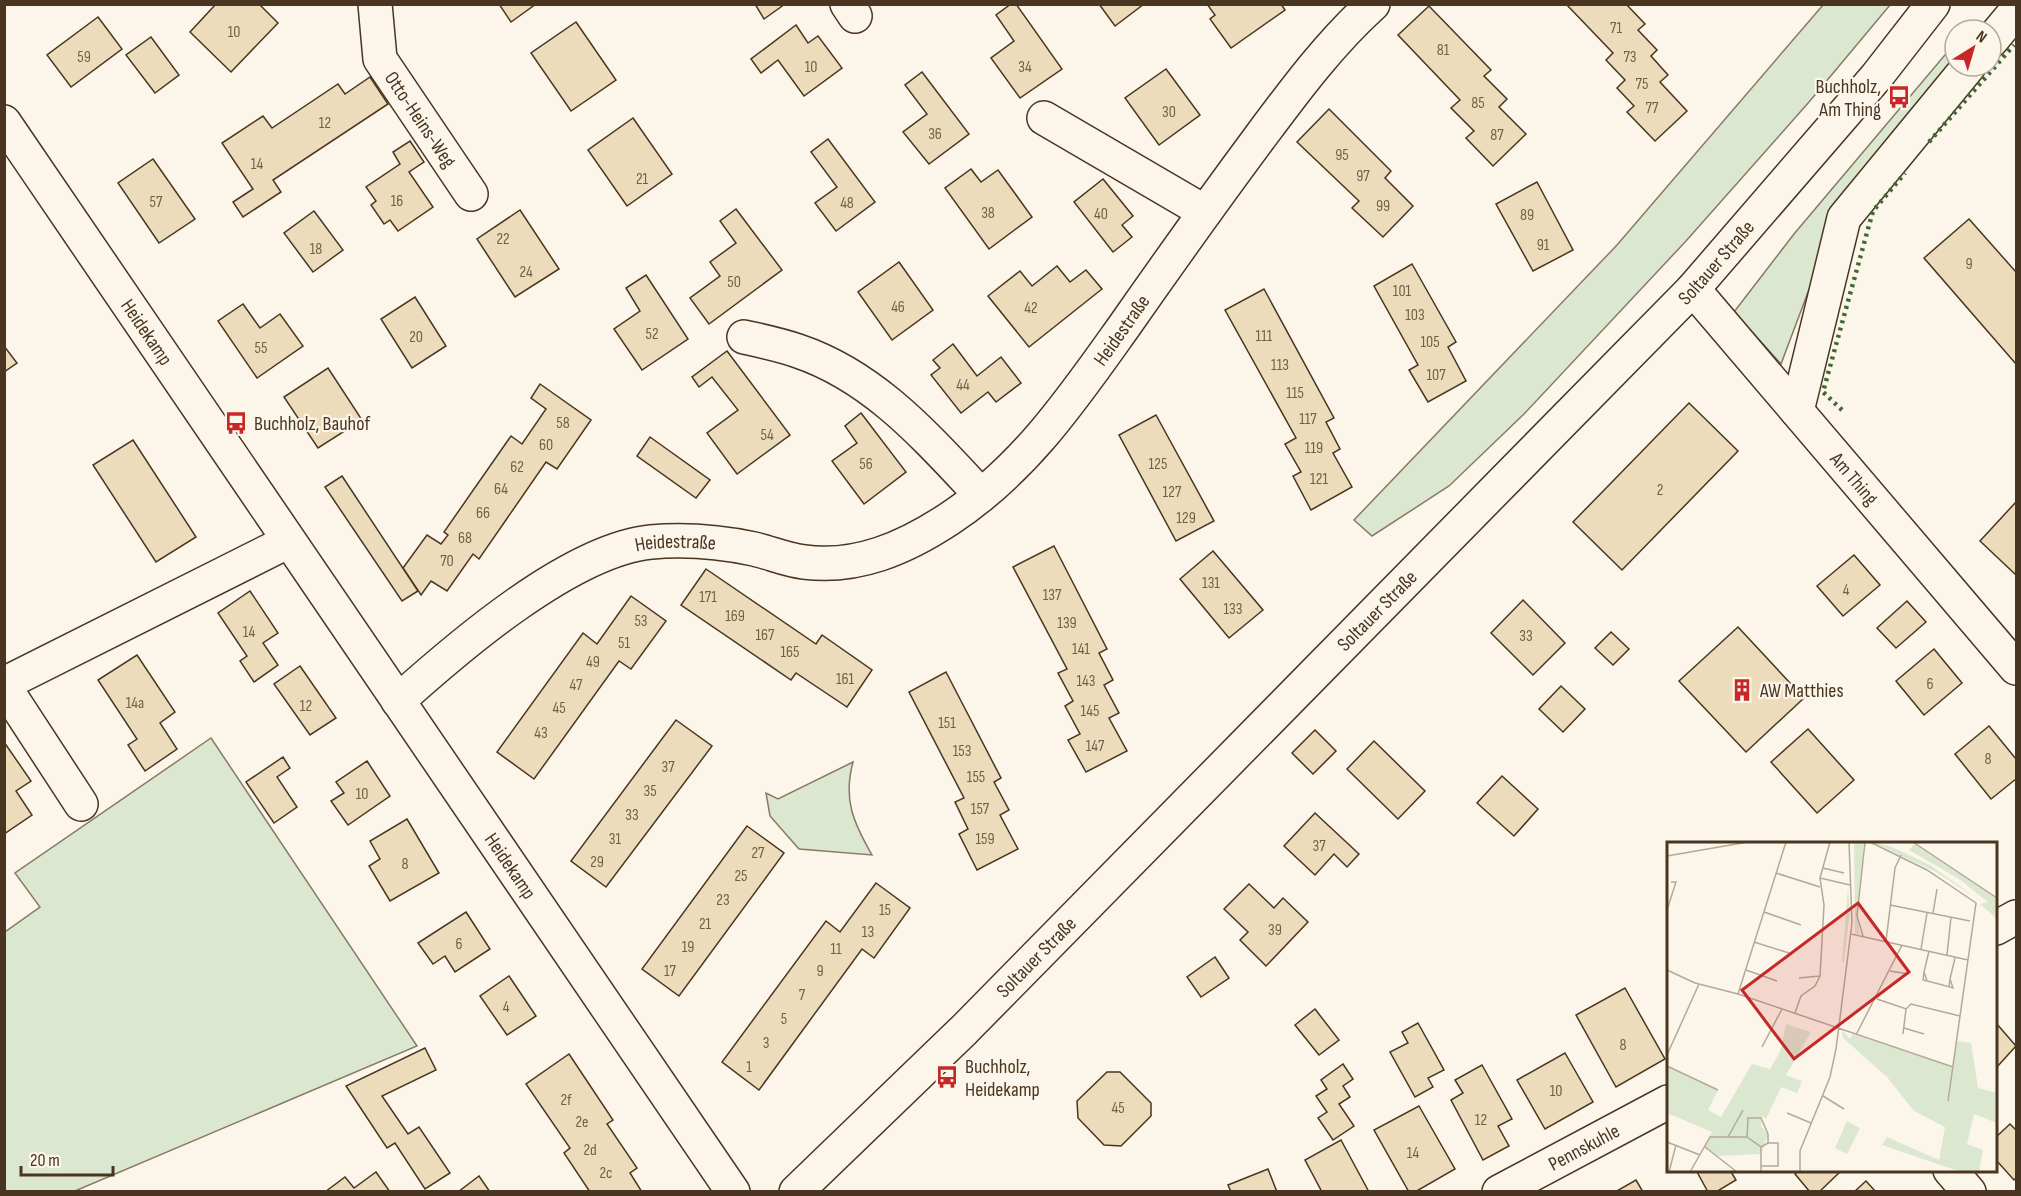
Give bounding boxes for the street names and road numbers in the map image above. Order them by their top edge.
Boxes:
street label: Otto-Heins-Weg [379,67,461,173]
street label: Soltauer Straße [1673,216,1760,310]
street label: Heidestraße [1089,291,1155,371]
street label: Heidekamp [115,295,177,370]
street label: Am Thing [1824,447,1883,510]
street label: Heidestraße [633,530,717,557]
street label: Soltauer Straße [1333,566,1423,657]
street label: Heidekamp [479,829,541,904]
street label: Soltauer Straße [992,912,1082,1003]
street label: Pennskuhle [1545,1119,1624,1176]

